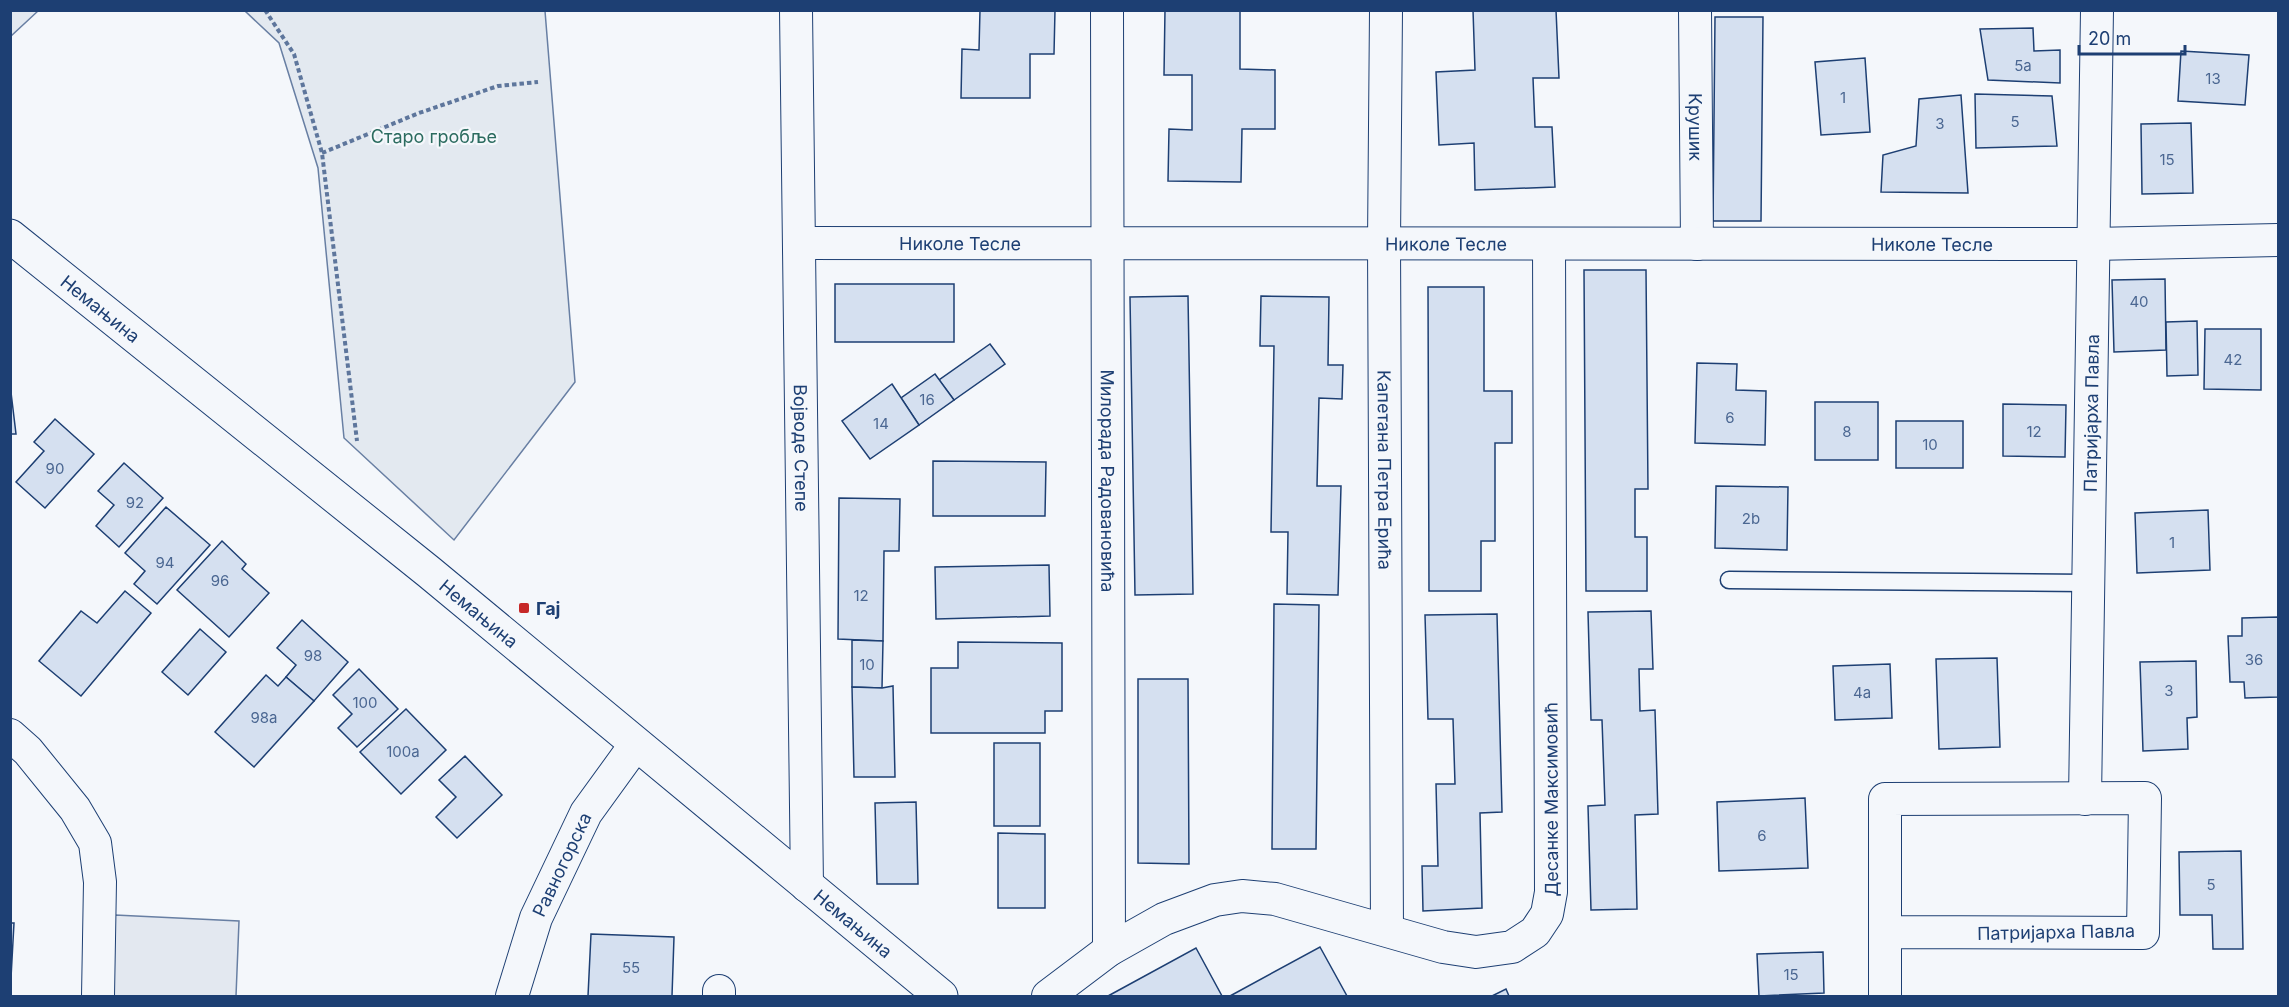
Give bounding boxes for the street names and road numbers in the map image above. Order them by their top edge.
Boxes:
street label: Крушик [1685,93,1707,161]
street label: Николе Тесле [899,233,1021,254]
street label: Николе Тесле [1385,233,1507,254]
street label: Николе Тесле [1871,233,1993,254]
street label: Немањина [57,271,144,347]
street label: Патријарха Павла [2079,334,2103,492]
street label: Милорада Радовановића [1097,370,1119,592]
street label: Капетана Петра Ерића [1374,370,1396,570]
street label: Војводе Степе [790,384,813,512]
street label: Немањина [436,575,522,652]
street label: Десанке Максимовић [1540,702,1562,896]
street label: Равногорска [528,809,595,920]
street label: Немањина [810,885,897,962]
street label: Патријарха Павла [1977,920,2135,944]

